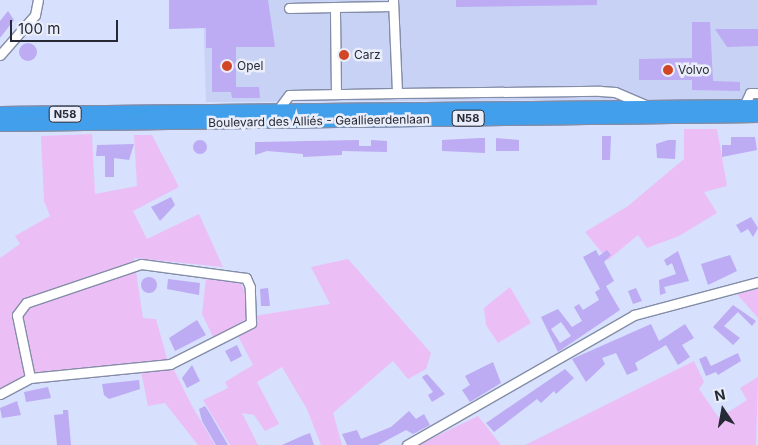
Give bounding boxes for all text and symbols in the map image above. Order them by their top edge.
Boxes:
scale bar [12,10,120,42]
text: 100 m [18,19,60,38]
place label: Carz [354,48,381,62]
marker: Carz [338,49,350,61]
place label: Opel [237,59,263,73]
marker: Opel [221,60,233,72]
place label: Volvo [678,63,710,77]
marker: Volvo [662,64,674,76]
road number: N58 [48,106,82,122]
road number: N58 [450,110,486,126]
street label: Boulevard des Alliés - Geallieerdenlaan [208,112,430,130]
north arrow [698,385,748,435]
text: N [713,385,727,404]

